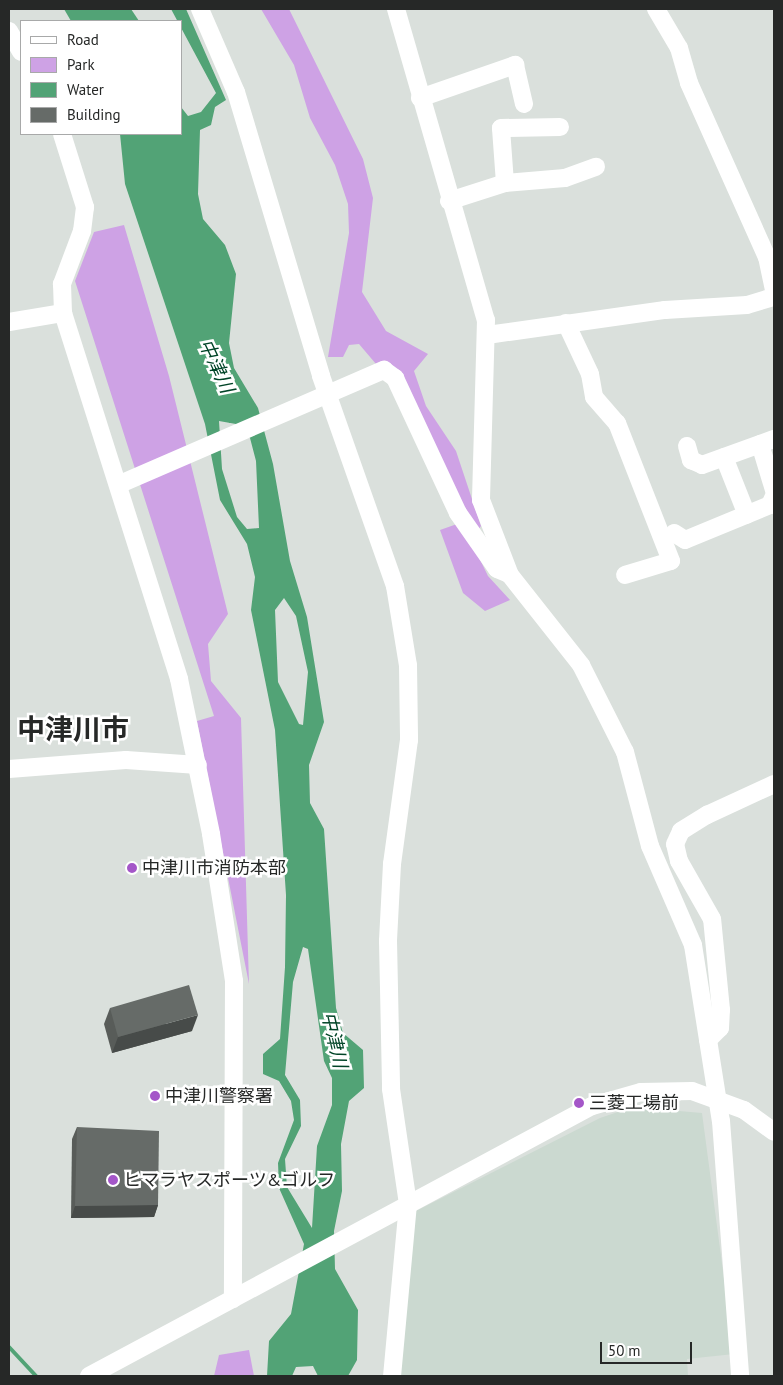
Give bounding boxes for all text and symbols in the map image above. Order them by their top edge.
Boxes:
legend [20,20,182,135]
text: Road [67,30,99,49]
text: Park [67,55,95,74]
text: Water [67,80,104,99]
text: Building [67,105,121,124]
water label: 中津川 [194,335,238,397]
district label: 中津川市 [17,712,129,746]
place label: 中津川市消防本部 [142,857,286,879]
marker: 中津川市消防本部 [126,862,138,874]
water label: 中津川 [316,1010,352,1070]
place label: 中津川警察署 [165,1085,273,1107]
marker: 中津川警察署 [149,1090,161,1102]
place label: 三菱工場前 [589,1092,679,1114]
marker: 三菱工場前 [573,1097,585,1109]
place label: ヒマラヤスポーツ&ゴルフ [123,1169,336,1191]
marker: ヒマラヤスポーツ&ゴルフ [107,1174,119,1186]
scale bar [603,1332,696,1364]
text: 50 m [608,1341,641,1360]

